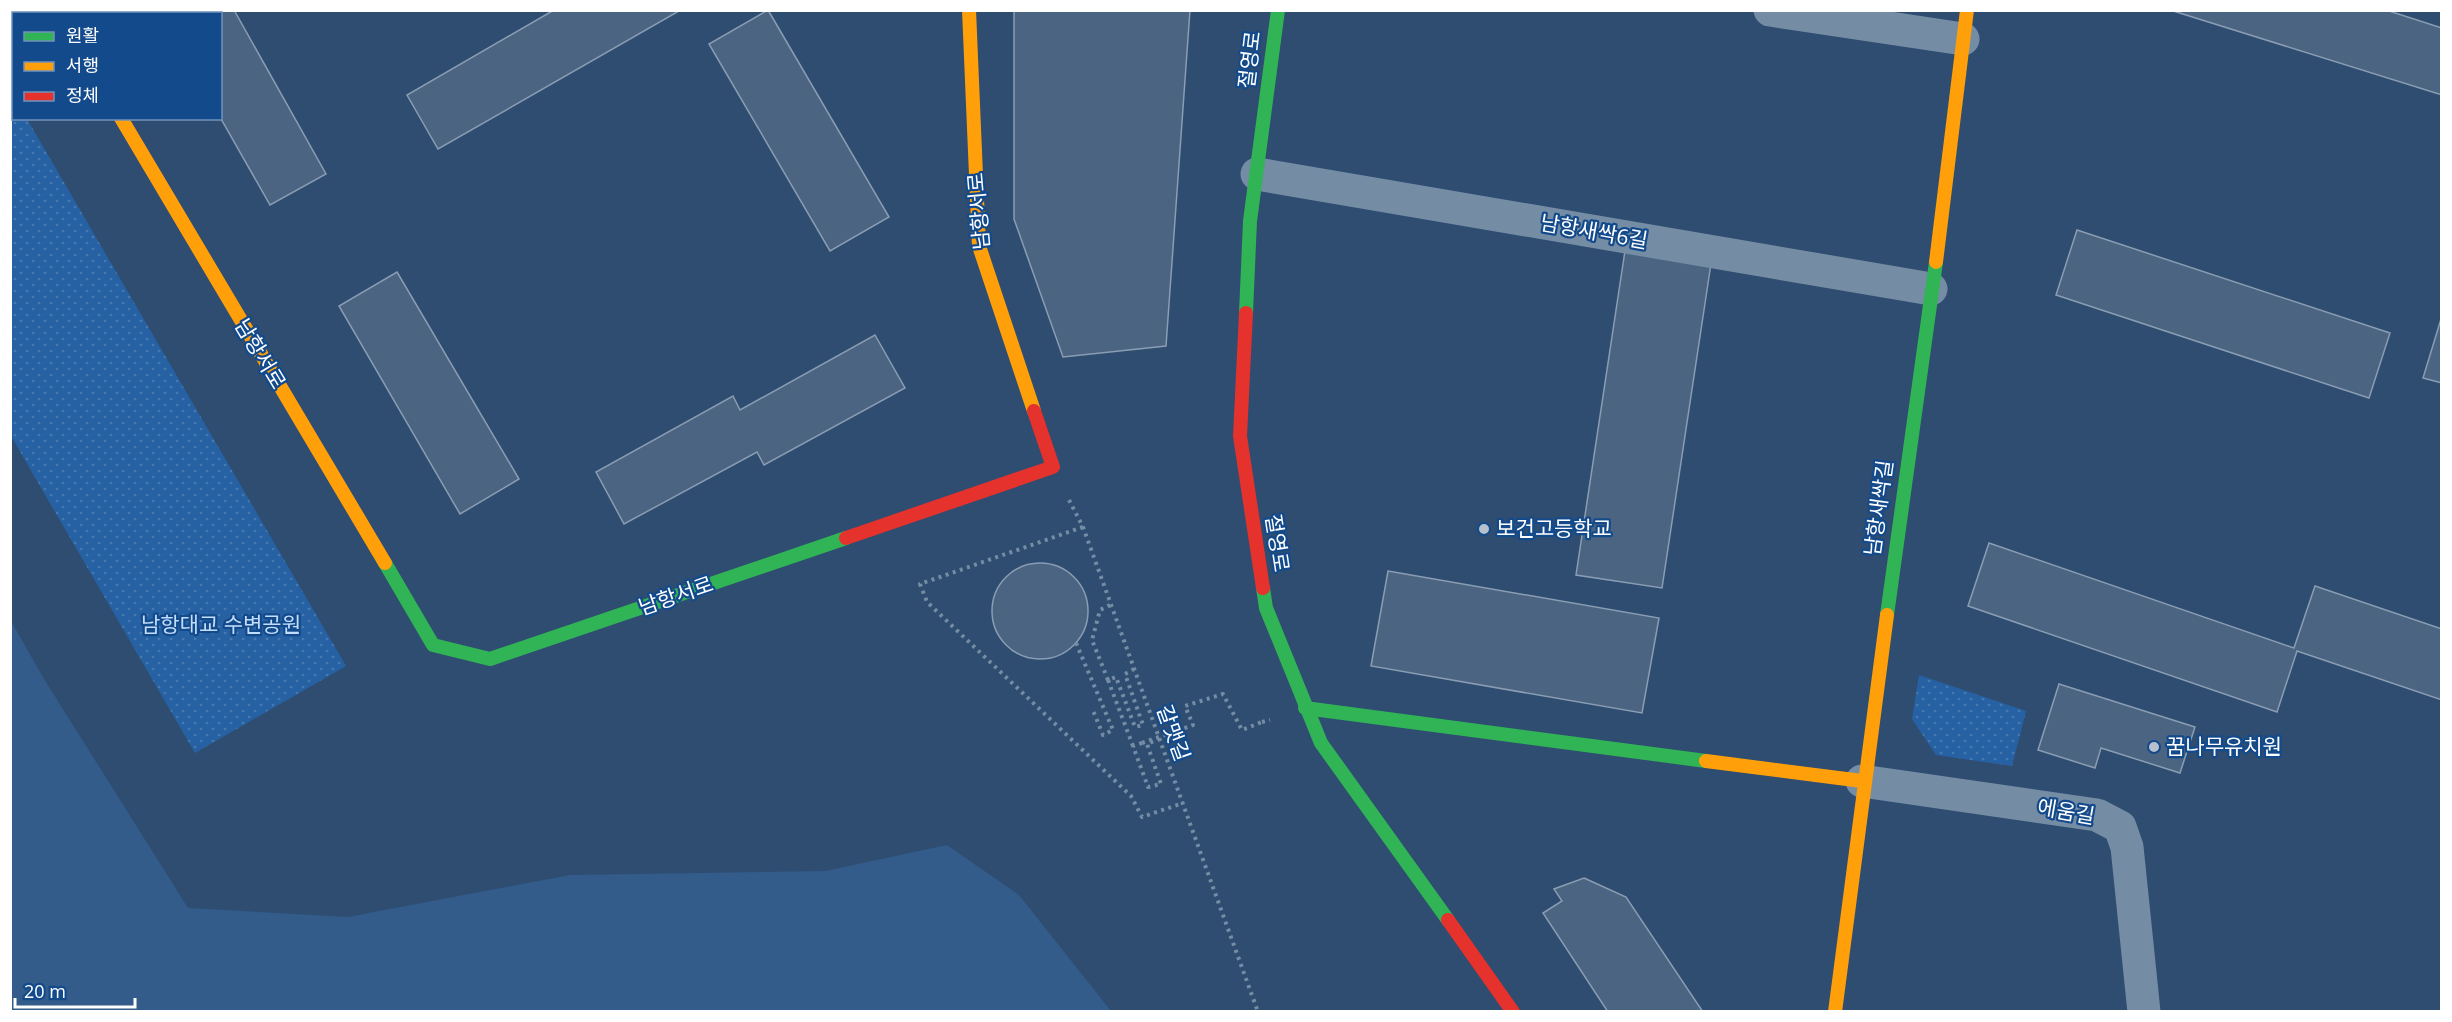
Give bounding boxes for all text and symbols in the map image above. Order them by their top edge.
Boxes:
legend [12,12,222,120]
text: 원활 [66,23,99,47]
street label: 절영로 [1232,29,1266,90]
text: 서행 [66,53,99,77]
text: 정체 [66,83,99,107]
street label: 남항서로 [961,171,995,251]
street label: 남항새싹6길 [1538,208,1650,254]
street label: 남항서로 [229,313,293,394]
street label: 남항새싹길 [1857,458,1899,558]
street label: 절영로 [1260,512,1296,574]
place label: 보건고등학교 [1496,514,1612,542]
marker: 보건고등학교 [1477,522,1491,536]
street label: 남항서로 [635,569,717,621]
park label: 남항대교 수변공원 [141,610,301,638]
street label: 갈맷길 [1151,701,1197,765]
place label: 꿈나무유치원 [2166,732,2282,760]
marker: 꿈나무유치원 [2147,740,2161,754]
street label: 에움길 [2035,792,2097,830]
scale bar [15,971,135,1009]
text: 20 m [24,979,66,1003]

